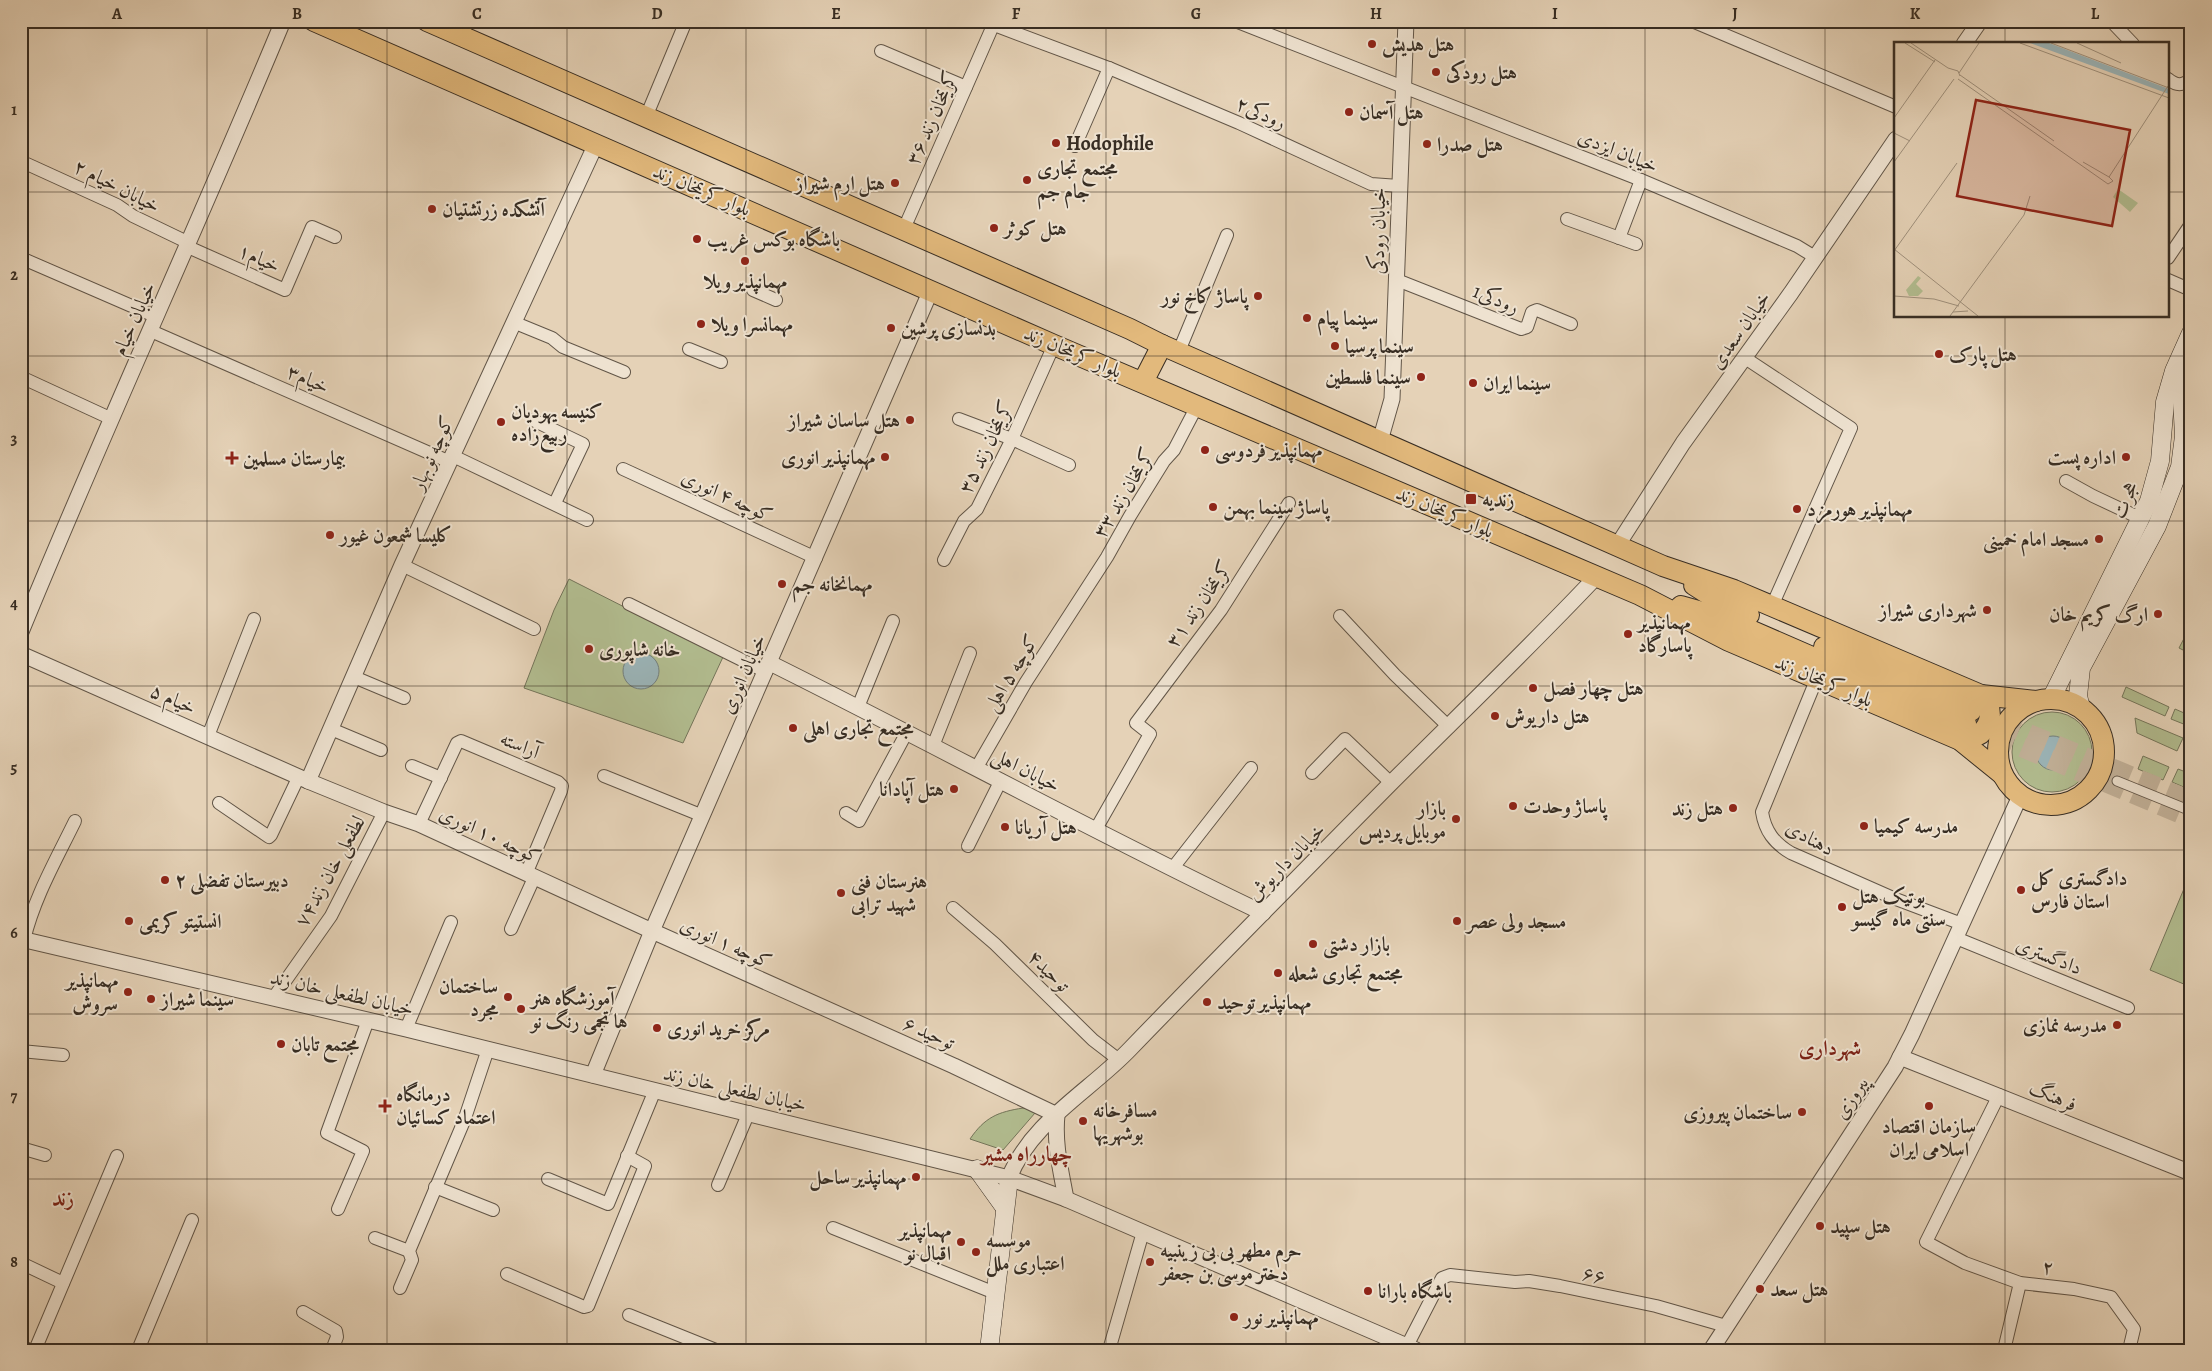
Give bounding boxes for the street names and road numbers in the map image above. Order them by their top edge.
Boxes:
street label: کریمخان زند ۳۶ [899,67,965,169]
street label: رودکی۲ [1232,90,1290,136]
street label: خیابان ایزدی [1574,123,1662,179]
street label: خیابان خیام ۲ [67,153,165,223]
street label: بلوار کریمخان زند [649,157,755,223]
street label: خیابان رودکی [1364,187,1392,275]
street label: ۱خیام [232,237,284,283]
street label: خیابان خیام [106,278,166,362]
street label: 1رودکی [1469,278,1523,320]
street label: خیابان سعدی [1703,286,1777,374]
street label: بلوار کریمخان زند [1020,319,1126,385]
street label: خیام۳ [281,358,333,404]
street label: کریمخان زند ۳۵ [952,396,1020,498]
street label: کوچه نوبهار [403,411,460,497]
street label: کریمخان زند ۳۳ [1087,443,1161,543]
street label: کوچه ۴ انوری [677,463,777,529]
street label: هجرت [2105,477,2145,523]
street label: بلوار کریمخان زند [1392,479,1498,545]
street label: کریمخان زند ۳۱ [1159,555,1239,653]
street label: کوچه ۵ اهلی [977,629,1046,717]
street label: خیابان انوری [713,630,773,718]
street label: بلوار کریمخان زند [1771,648,1877,714]
street label: ۵ خیام [144,677,200,725]
street label: آراسته [496,725,546,766]
street label: خیابان اهلی [987,741,1065,799]
street label: کوچه ۱۰ انوری [435,800,545,870]
street label: لطفعلی خان زند۷۴ [288,811,373,932]
street label: دهنادی [1781,814,1839,862]
street label: خیابان داریوش [1241,817,1331,907]
street label: کوچه ۱ انوری [676,911,776,975]
street label: دادگستری [2012,931,2086,981]
street label: توحید۴ [1022,944,1076,998]
street label: خیابان لطفعلی خان زند [268,963,416,1024]
street label: ۶ توحید [899,1010,959,1056]
street label: خیابان لطفعلی خان زند [661,1059,809,1120]
street label: پیروزی [1827,1070,1876,1125]
street label: فرهنگ [2025,1074,2081,1118]
street label: ۲ [2041,1253,2055,1281]
street label: ۶۶ [1580,1259,1608,1291]

